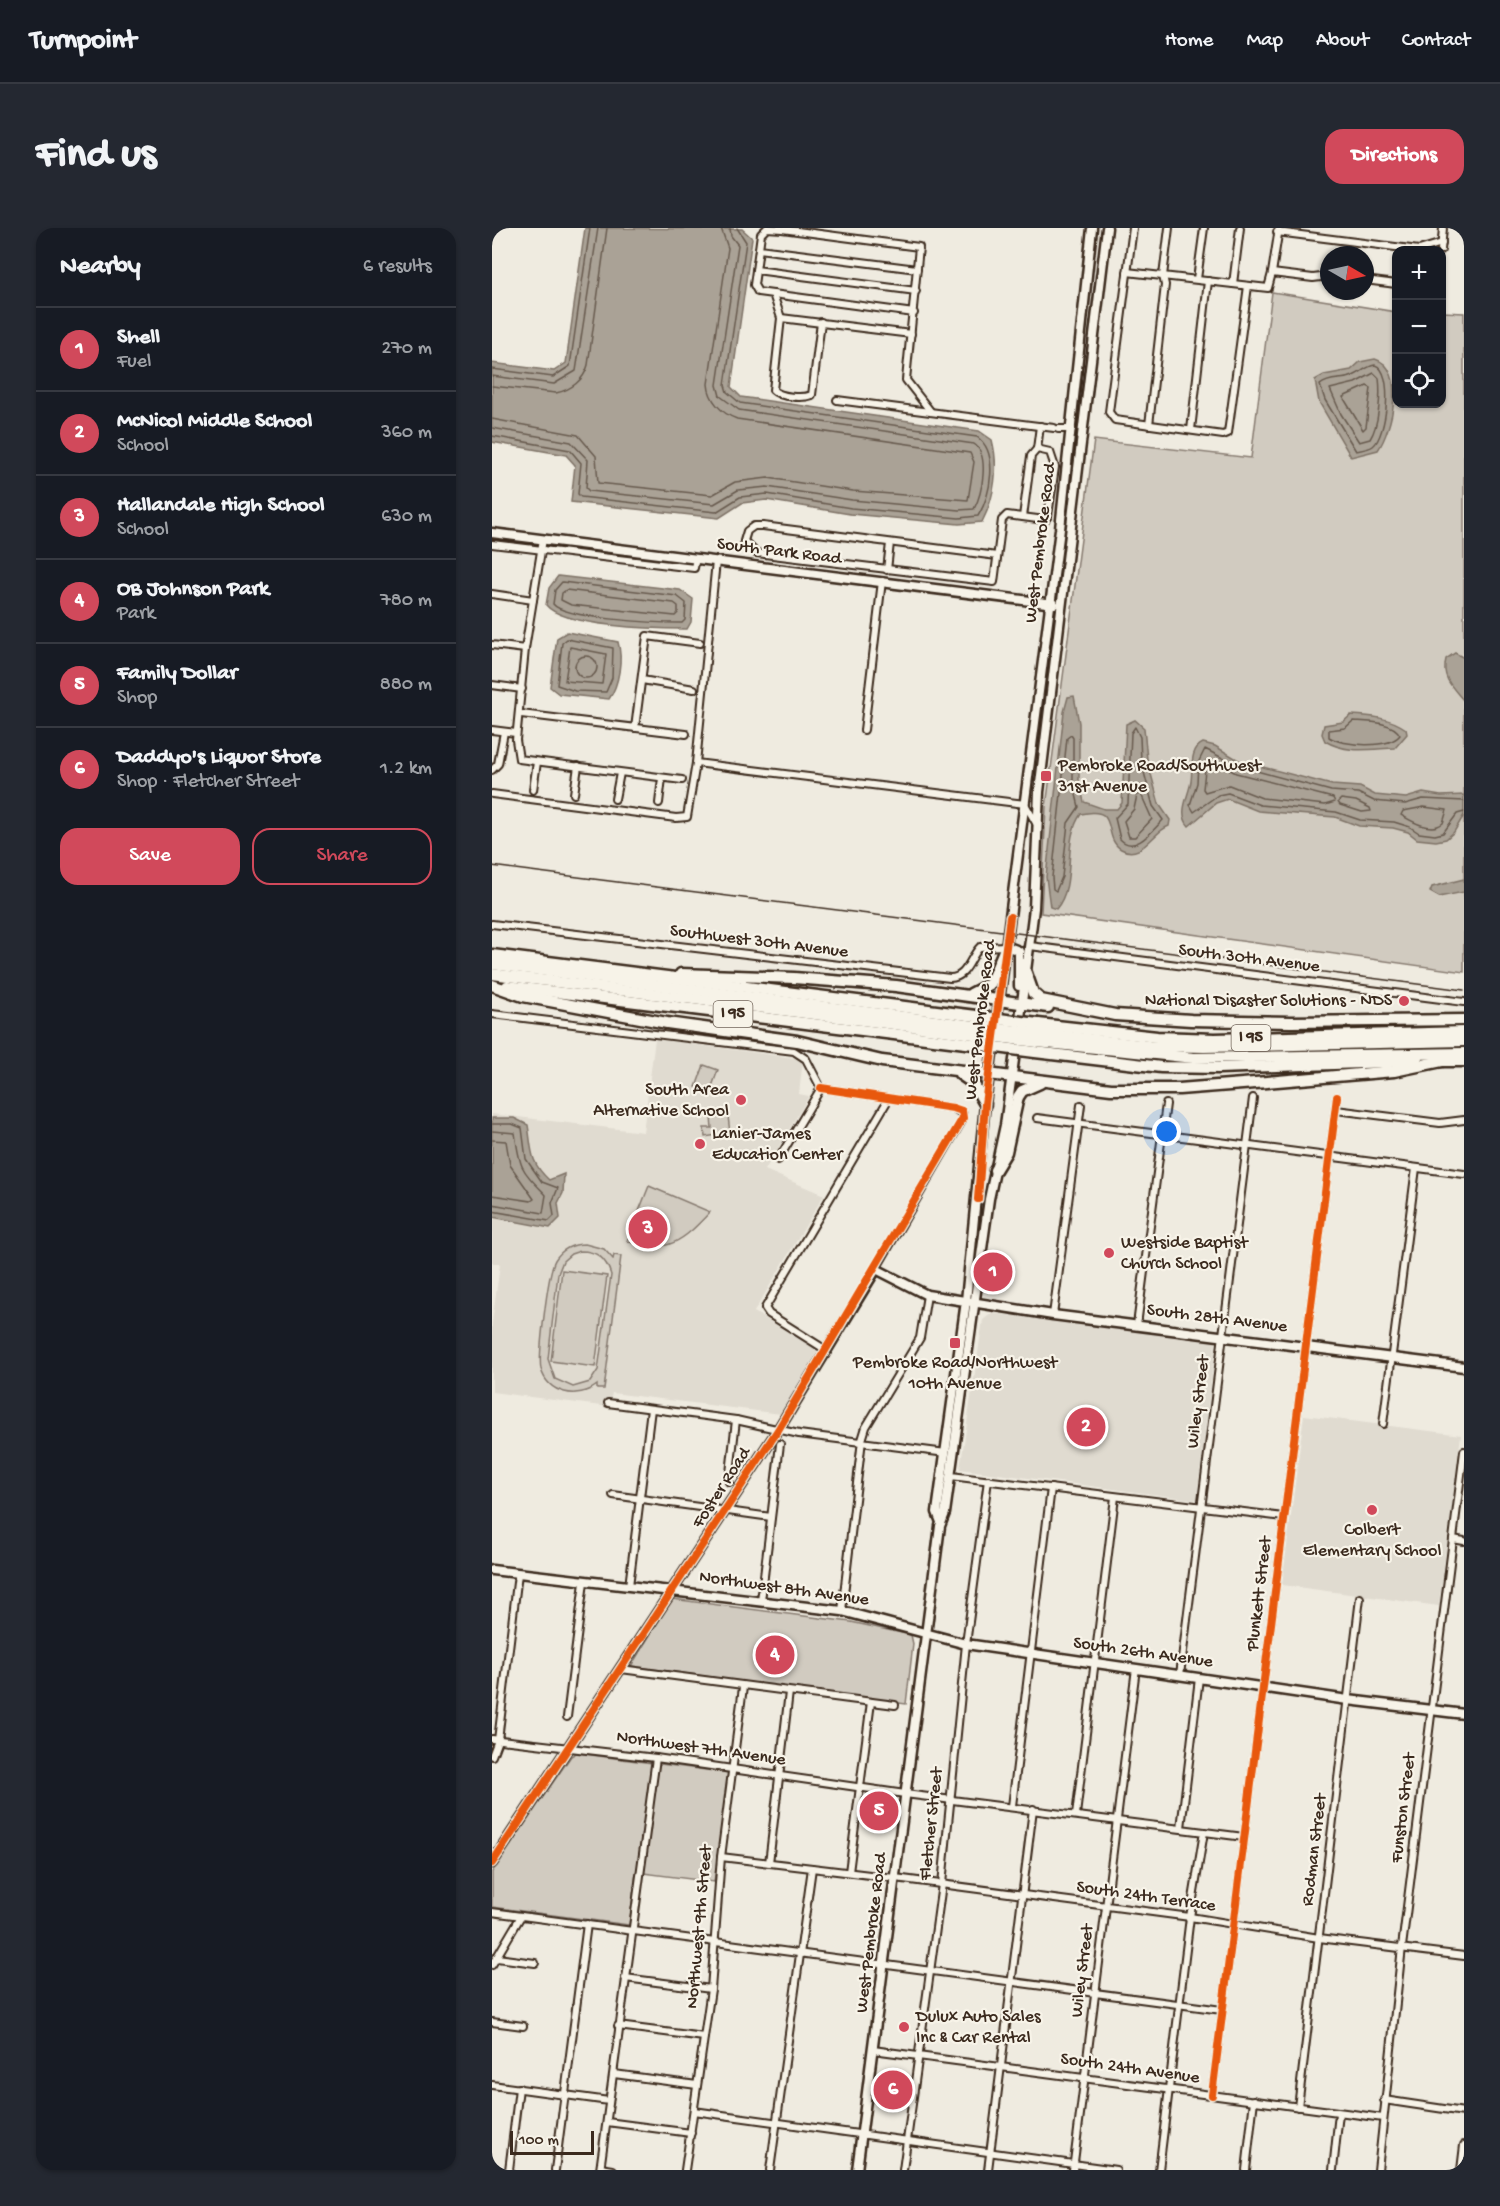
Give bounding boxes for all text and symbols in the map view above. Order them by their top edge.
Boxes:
text: Turnpoint [30,25,136,58]
text: Home [1165,29,1213,54]
text: Map [1246,29,1283,54]
text: About [1316,29,1369,54]
text: Contact [1402,29,1470,54]
button: Directions [1325,129,1464,184]
text: Find us [36,132,156,181]
north arrow [1320,246,1374,300]
map controls [1392,246,1446,408]
button: + [1392,246,1446,300]
text: Nearby [60,252,141,283]
text: 6 results [363,256,432,279]
button: − [1392,300,1446,354]
text: Shell [117,325,160,351]
text: 1 [75,338,84,361]
text: 270 m [382,338,432,361]
text: Fuel [117,351,151,374]
button: locate [1392,354,1446,408]
text: McNicol Middle School [117,409,312,435]
text: 2 [75,422,84,445]
text: 360 m [381,422,432,445]
text: School [117,435,169,458]
street label: West Pembroke Road [1021,460,1061,624]
text: Hallandale High School [117,493,325,519]
text: 3 [74,506,85,529]
text: 630 m [381,506,432,529]
text: School [117,519,169,542]
street label: South Park Road [716,534,844,570]
text: OB Johnson Park [117,577,269,603]
text: 4 [75,590,84,613]
text: 780 m [380,590,432,613]
text: Park [117,603,155,626]
text: Family Dollar [117,661,237,687]
text: 5 [74,674,85,697]
text: 880 m [380,674,432,697]
text: Shop [117,687,157,710]
text: Daddyo's Liquor Store [117,745,321,771]
place label: Pembroke Road/Southwest 31st Avenue [1057,756,1262,798]
text: 6 [74,758,85,781]
text: 1.2 km [380,758,432,781]
marker: Pembroke Road/Southwest 31st Avenue [1039,769,1053,783]
text: Shop · Fletcher Street [117,771,299,794]
button: Save [60,828,240,885]
button: Share [252,828,432,885]
street label: Southwest 30th Avenue [669,921,850,963]
street label: West Pembroke Road [961,937,1001,1101]
street label: South 30th Avenue [1177,940,1322,978]
place label: National Disaster Solutions - NDS [1145,991,1393,1012]
marker: National Disaster Solutions - NDS [1397,994,1411,1008]
road number: I 95 [714,1001,752,1027]
road number: I 95 [1232,1025,1270,1051]
place label: South Area Alternative School [593,1080,730,1122]
marker: South Area Alternative School [734,1093,748,1107]
your location [1152,1117,1181,1146]
place label: Lanier-James Education Center [712,1124,844,1166]
marker: Lanier-James Education Center [693,1137,707,1151]
pin: 3 [628,1206,668,1252]
place label: Westside Baptist Church School [1121,1233,1249,1275]
marker: Westside Baptist Church School [1102,1246,1116,1260]
pin: 1 [974,1250,1012,1294]
street label: South 28th Avenue [1145,1300,1289,1338]
marker: Pembroke Road/Northwest 10th Avenue [948,1336,962,1350]
place label: Pembroke Road/Northwest 10th Avenue [852,1353,1059,1395]
street label: Wiley Street [1183,1353,1215,1450]
pin: 2 [1066,1404,1106,1450]
street label: Foster Road [688,1443,757,1533]
marker: Colbert Elementary School [1365,1503,1379,1517]
place label: Colbert Elementary School [1303,1520,1441,1562]
street label: Plunkett Street [1242,1534,1278,1653]
street label: Northwest 8th Avenue [698,1567,871,1611]
pin: 4 [756,1632,794,1678]
street label: South 26th Avenue [1072,1633,1215,1673]
street label: Northwest 7th Avenue [615,1727,788,1771]
street label: Funston Street [1387,1750,1421,1865]
street label: Fletcher Street [916,1765,949,1883]
pin: 5 [860,1788,898,1834]
street label: Rodman Street [1298,1791,1333,1907]
street label: Northwest 9th Street [682,1843,718,2010]
street label: West Pembroke Road [852,1850,892,2014]
street label: South 24th Terrace [1075,1877,1218,1917]
street label: Wiley Street [1067,1922,1099,2019]
place label: Dulux Auto Sales Inc & Car Rental [915,2007,1042,2049]
marker: Dulux Auto Sales Inc & Car Rental [897,2020,911,2034]
street label: South 24th Avenue [1059,2049,1202,2089]
pin: 6 [874,2068,912,2112]
scale bar [510,2128,594,2156]
text: 100 m [519,2132,559,2151]

